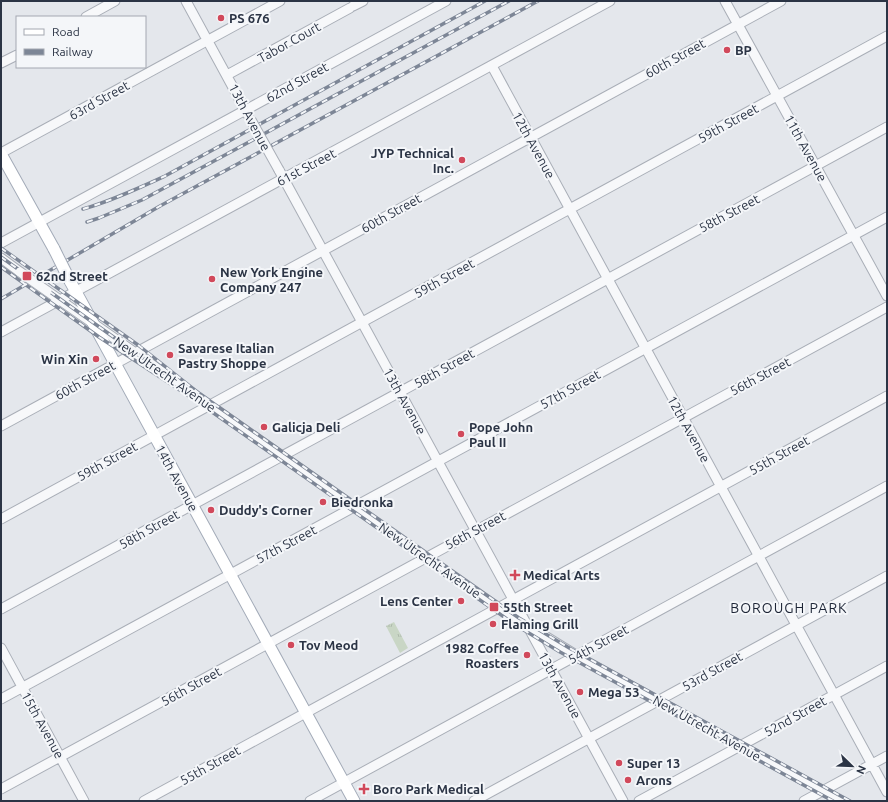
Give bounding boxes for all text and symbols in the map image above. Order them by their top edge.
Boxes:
place label: PS 676 [229,11,270,25]
marker: PS 676 [216,13,226,23]
legend [16,16,146,68]
street label: Tabor Court [255,19,323,65]
text: Road [52,25,80,38]
street label: 60th Street [643,36,707,80]
place label: BP [735,43,752,57]
text: Railway [52,45,93,58]
marker: BP [722,45,732,55]
street label: 62nd Street [263,59,331,105]
street label: 63rd Street [67,78,131,122]
street label: 13th Avenue [226,81,274,153]
street label: 59th Street [696,101,760,145]
street label: 12th Avenue [510,109,558,181]
street label: 11th Avenue [782,112,830,184]
street label: 61st Street [274,146,338,188]
place label: JYP Technical Inc. [371,146,454,175]
marker: JYP Technical Inc. [457,155,467,165]
street label: 60th Street [359,191,423,235]
street label: 58th Street [696,191,762,235]
street label: 59th Street [412,256,476,300]
place label: New York Engine Company 247 [220,265,323,294]
place label: 62nd Street [36,269,108,283]
marker: 62nd Street [21,270,33,282]
marker: New York Engine Company 247 [207,274,217,284]
street label: New Utrecht Avenue [111,334,219,414]
place label: Savarese Italian Pastry Shoppe [178,341,274,370]
street label: 58th Street [412,346,476,390]
marker: Savarese Italian Pastry Shoppe [165,350,175,360]
place label: Win Xin [41,352,88,366]
marker: Win Xin [91,354,101,364]
street label: 56th Street [727,354,793,398]
street label: 60th Street [53,358,117,402]
street label: 13th Avenue [381,365,429,437]
street label: 57th Street [538,367,602,411]
street label: 12th Avenue [665,393,713,465]
place label: Galicja Deli [272,420,340,434]
place label: Pope John Paul II [469,420,533,449]
marker: Galicja Deli [259,422,269,432]
marker: Pope John Paul II [456,429,466,439]
street label: 55th Street [747,433,811,477]
street label: 59th Street [75,439,139,483]
street label: 14th Avenue [153,442,201,514]
place label: Biedronka [331,495,393,509]
marker: Biedronka [318,497,328,507]
place label: Duddy's Corner [219,503,313,517]
marker: Duddy's Corner [206,505,216,515]
street label: 58th Street [117,507,181,551]
street label: 56th Street [442,508,508,552]
street label: New Utrecht Avenue [376,520,484,600]
street label: 57th Street [253,522,319,566]
place label: Medical Arts [523,568,600,582]
marker: Medical Arts [510,570,520,580]
place label: Lens Center [380,594,454,608]
marker: Lens Center [456,596,466,606]
place label: 55th Street [503,600,573,614]
district label: BOROUGH PARK [730,600,848,616]
marker: 55th Street [488,601,500,613]
place label: Flaming Grill [501,617,579,631]
marker: Flaming Grill [488,619,498,629]
street label: 54th Street [566,622,630,666]
place label: Tov Meod [299,638,358,652]
marker: Tov Meod [286,640,296,650]
place label: 1982 Coffee Roasters [445,641,519,670]
street label: 13th Avenue [536,649,584,721]
street label: 53rd Street [680,649,744,693]
marker: 1982 Coffee Roasters [522,650,532,660]
street label: 56th Street [159,664,223,708]
place label: Mega 53 [588,685,640,699]
marker: Mega 53 [575,687,585,697]
street label: 15th Avenue [19,689,67,761]
street label: New Utrecht Avenue [651,693,763,763]
street label: 52nd Street [761,693,829,739]
street label: 55th Street [178,743,242,787]
north arrow [832,746,872,786]
place label: Super 13 [627,756,680,770]
marker: Super 13 [614,758,624,768]
text: N [854,764,868,776]
place label: Arons [636,773,672,787]
marker: Arons [623,775,633,785]
place label: Boro Park Medical [373,782,484,796]
marker: Boro Park Medical [358,783,370,795]

